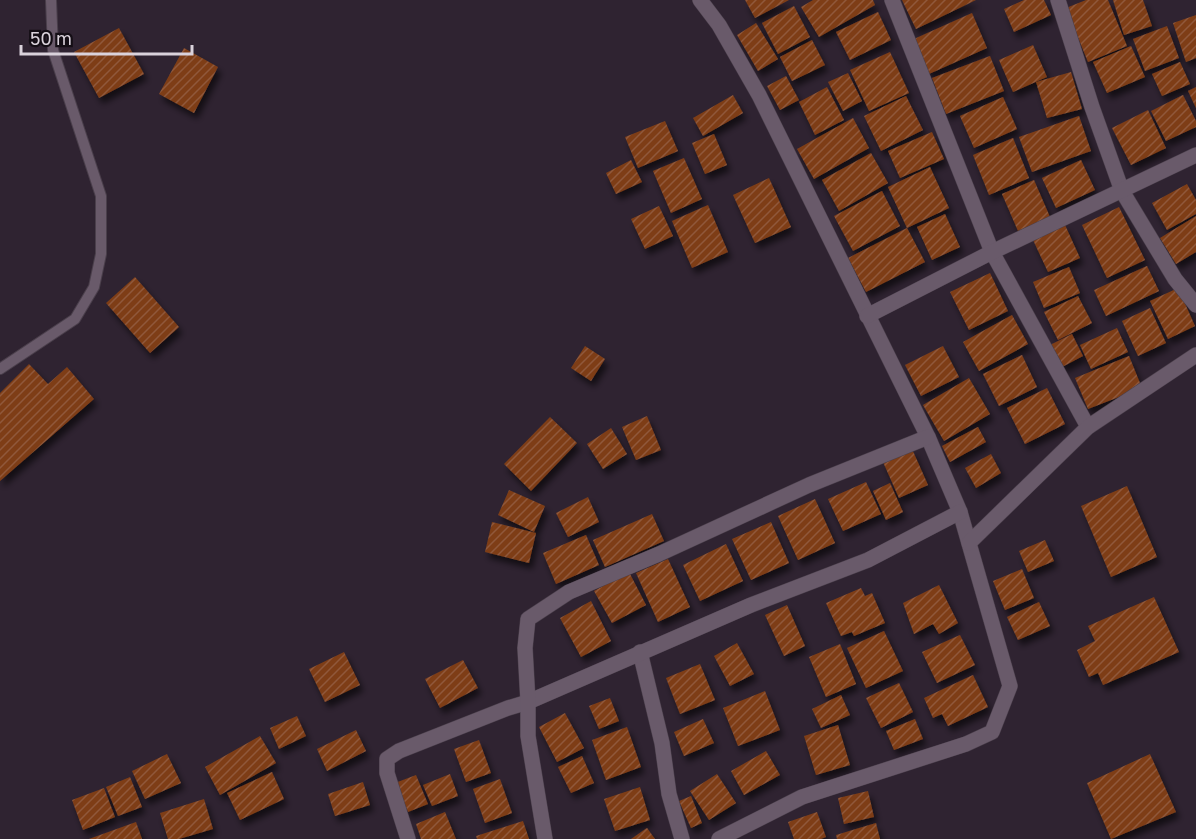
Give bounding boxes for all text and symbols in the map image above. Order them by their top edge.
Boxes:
scale bar [21,18,192,56]
text: 50 m [30,27,72,49]

